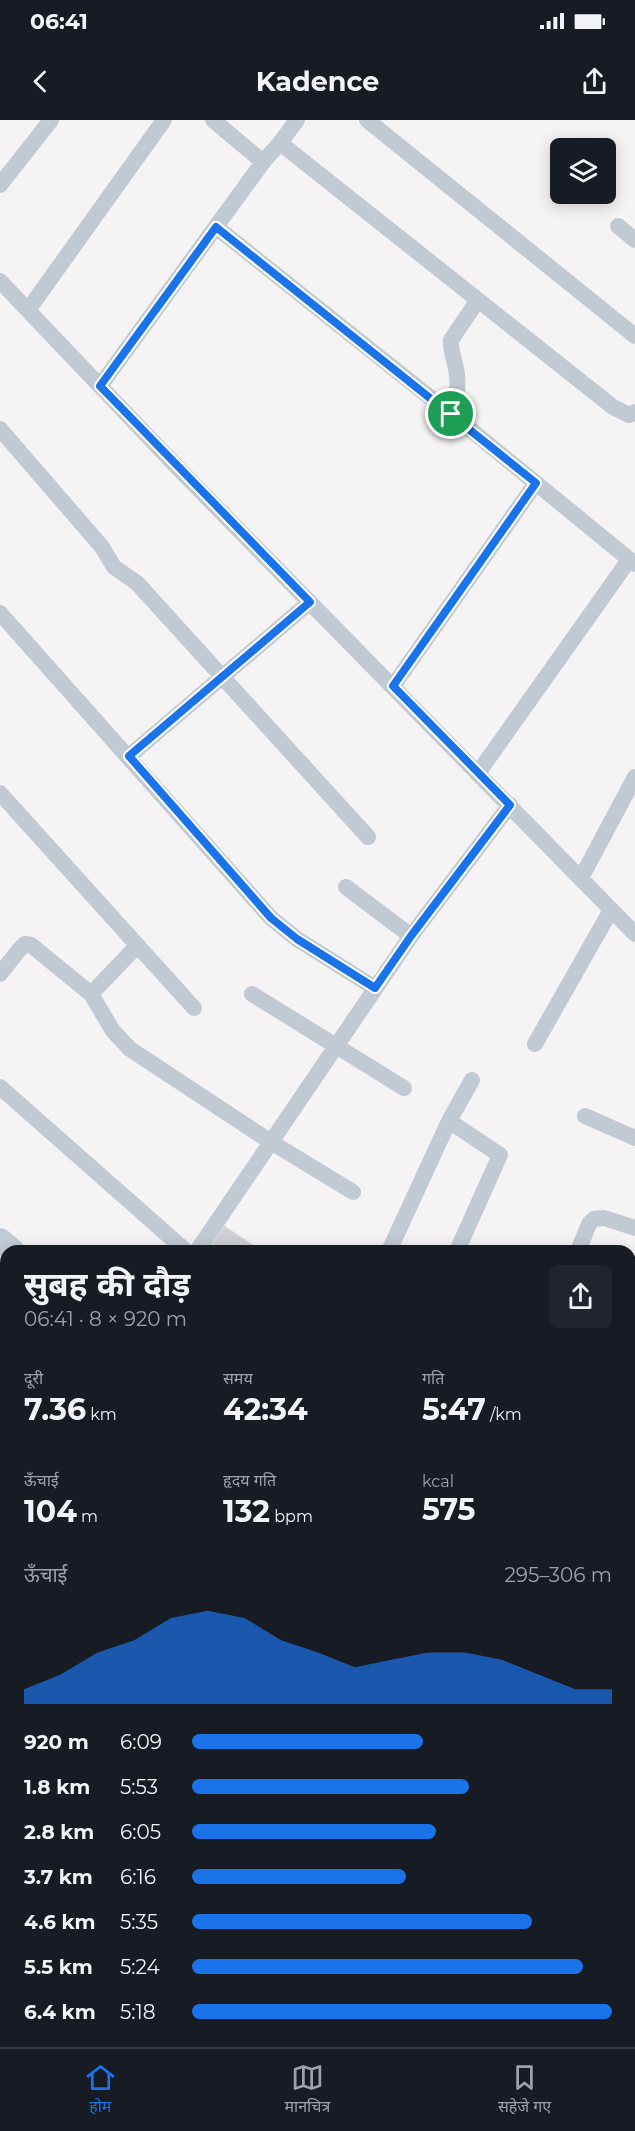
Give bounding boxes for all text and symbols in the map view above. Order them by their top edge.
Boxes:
text: 06:41 [30,8,88,35]
icon: back [24,65,57,98]
text: Kadence [256,65,379,98]
icon: share [578,65,611,98]
map controls [550,138,616,204]
button: layers [550,138,616,204]
pin [425,388,476,439]
icon: arrive [434,397,467,430]
text: सुबह की दौड़ [24,1264,190,1304]
button: share [549,1265,612,1328]
text: 06:41 · 8 × 920 m [24,1307,187,1331]
text: दूरी [24,1369,43,1388]
text: समय [223,1369,253,1388]
text: गति [422,1369,444,1388]
text: 7.36 [24,1391,86,1428]
text: 42:34 [223,1391,308,1428]
text: 5:47 [422,1391,486,1428]
text: km [86,1405,117,1424]
text: /km [486,1405,522,1424]
text: ऊँचाई [24,1471,59,1490]
text: हृदय गति [223,1471,276,1490]
text: kcal [422,1472,454,1491]
text: 575 [422,1491,475,1528]
text: 104 [24,1493,77,1530]
text: 132 [223,1493,270,1530]
text: m [77,1507,98,1526]
text: bpm [270,1507,313,1526]
text: ऊँचाई [24,1563,67,1587]
text: 295–306 m [504,1563,612,1587]
text: 920 m [24,1730,89,1754]
text: 6:09 [120,1730,162,1754]
text: 1.8 km [24,1775,90,1799]
text: 5:53 [120,1775,158,1799]
text: 2.8 km [24,1820,94,1844]
text: 6:05 [120,1820,161,1844]
text: 3.7 km [24,1865,93,1889]
text: 6:16 [120,1865,156,1889]
text: 4.6 km [24,1910,96,1934]
text: 5:35 [120,1910,158,1934]
text: 5.5 km [24,1955,93,1979]
text: 5:24 [120,1955,160,1979]
text: 6.4 km [24,2000,96,2024]
text: 5:18 [120,2000,156,2024]
tab: होम [84,2061,117,2119]
tab: मानचित्र [285,2061,330,2119]
tab: सहेजे गए [498,2061,551,2119]

